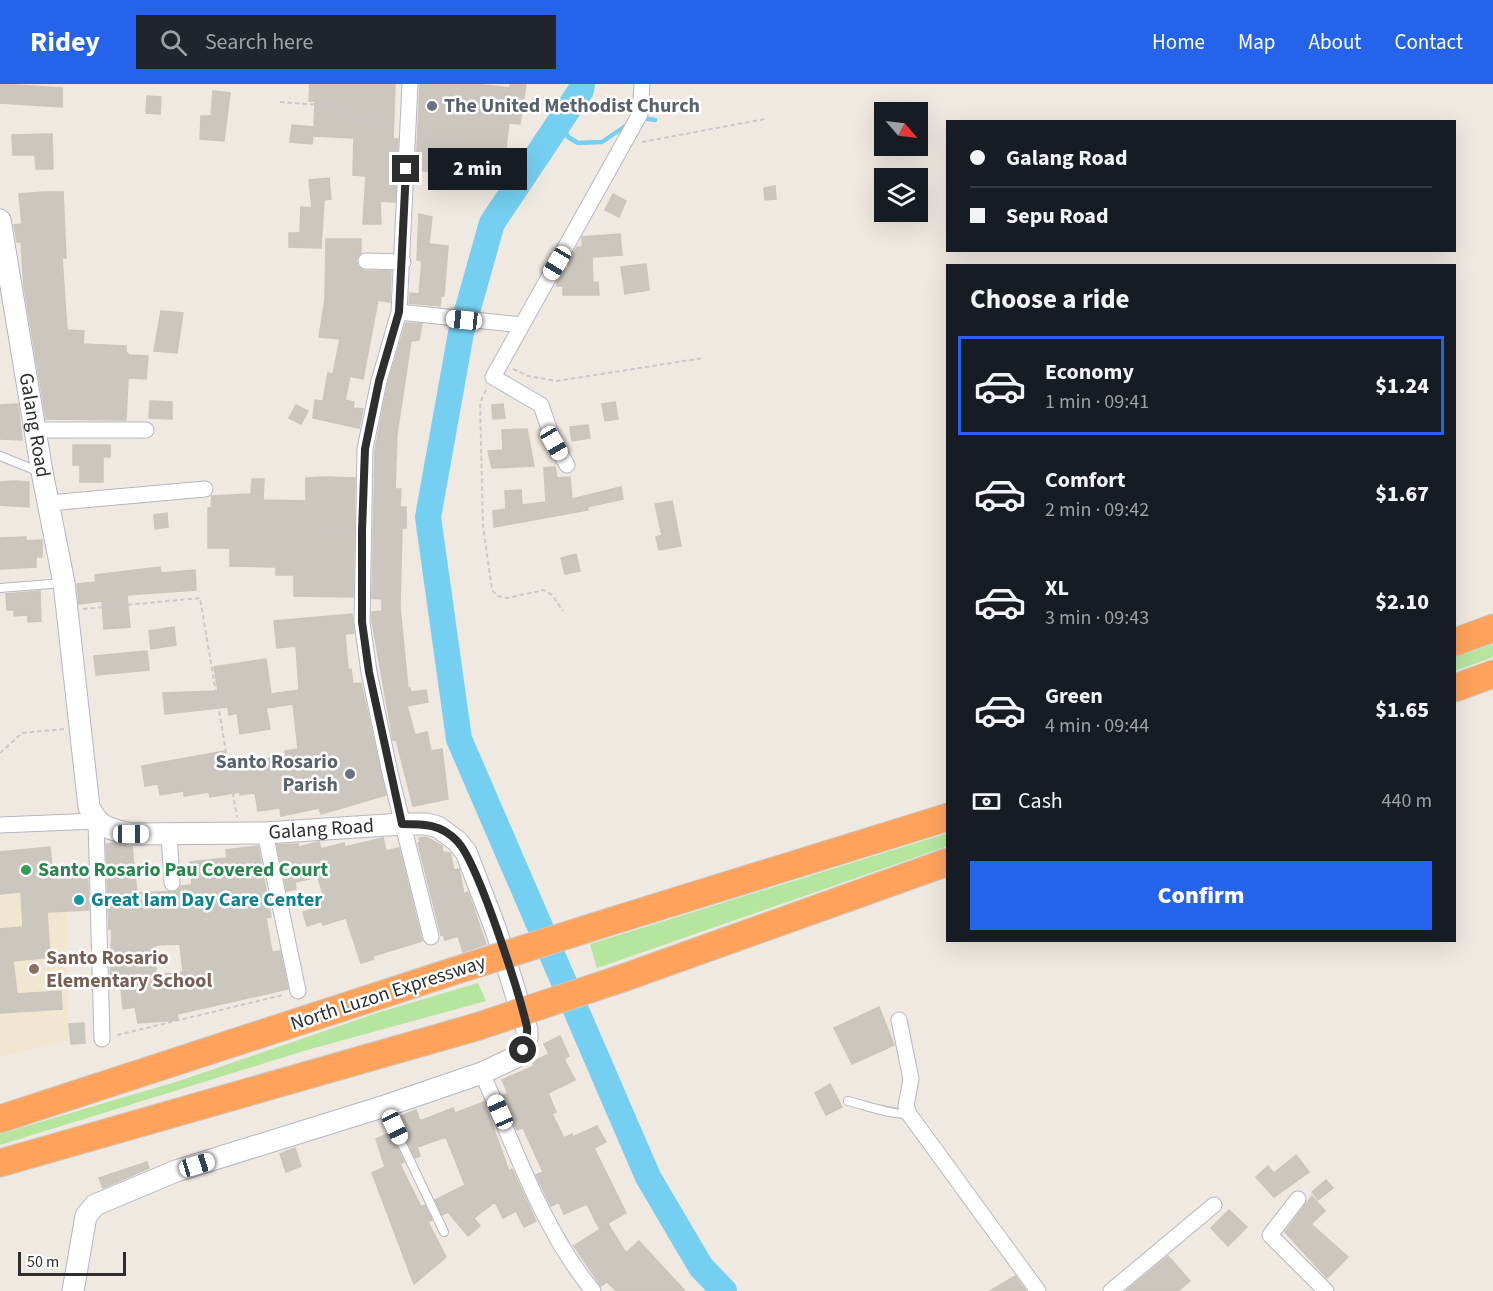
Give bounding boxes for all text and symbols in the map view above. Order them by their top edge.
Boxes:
search box [136,15,556,69]
text: Ridey [30,22,100,62]
icon: search [157,26,190,59]
text: Search here [205,26,313,58]
text: Home [1152,27,1205,57]
text: Map [1238,27,1276,57]
text: About [1309,27,1361,57]
text: Contact [1394,27,1463,57]
place label: The United Methodist Church [444,92,700,120]
marker: The United Methodist Church [425,99,439,113]
north arrow [874,102,928,156]
map controls [874,102,928,222]
text: Galang Road [1006,142,1128,174]
callout: 2 min [427,148,526,190]
route end [392,155,419,182]
text: 2 min [453,155,502,183]
button: layers [874,168,928,222]
text: Sepu Road [1006,200,1109,232]
car [540,243,574,283]
text: Choose a ride [970,280,1130,319]
car [445,309,483,331]
text: Economy [1045,356,1134,388]
icon: car [973,359,1027,413]
text: $1.24 [1375,370,1429,402]
street label: Galang Road [12,371,57,480]
text: 1 min · 09:41 [1045,388,1149,416]
car [537,423,571,463]
text: Comfort [1045,464,1126,496]
icon: car [973,467,1027,521]
text: $1.67 [1375,478,1429,510]
text: 2 min · 09:42 [1045,496,1149,524]
text: XL [1045,572,1069,604]
icon: car [973,575,1027,629]
text: $2.10 [1375,586,1429,618]
text: 3 min · 09:43 [1045,604,1149,632]
text: Green [1045,680,1103,712]
icon: car [973,683,1027,737]
text: $1.65 [1375,694,1429,726]
text: 4 min · 09:44 [1045,712,1149,740]
place label: Santo Rosario Parish [215,748,338,799]
marker: Santo Rosario Parish [343,767,357,781]
icon: cash [970,785,1003,818]
text: Cash [1018,785,1063,817]
text: 440 m [1382,787,1432,815]
street label: Galang Road [268,812,375,847]
car [113,825,149,843]
place label: Santo Rosario Pau Covered Court [38,856,329,884]
button: Confirm [970,861,1432,930]
marker: Santo Rosario Pau Covered Court [19,863,33,877]
place label: Great Iam Day Care Center [91,886,322,914]
marker: Great Iam Day Care Center [72,893,86,907]
place label: Santo Rosario Elementary School [46,944,212,995]
street label: North Luzon Expressway [287,948,490,1038]
marker: Santo Rosario Elementary School [27,962,41,976]
route start [509,1036,536,1063]
car [484,1092,516,1132]
car [379,1107,411,1147]
car [177,1151,217,1179]
scale bar [18,1249,126,1276]
text: 50 m [27,1251,59,1273]

